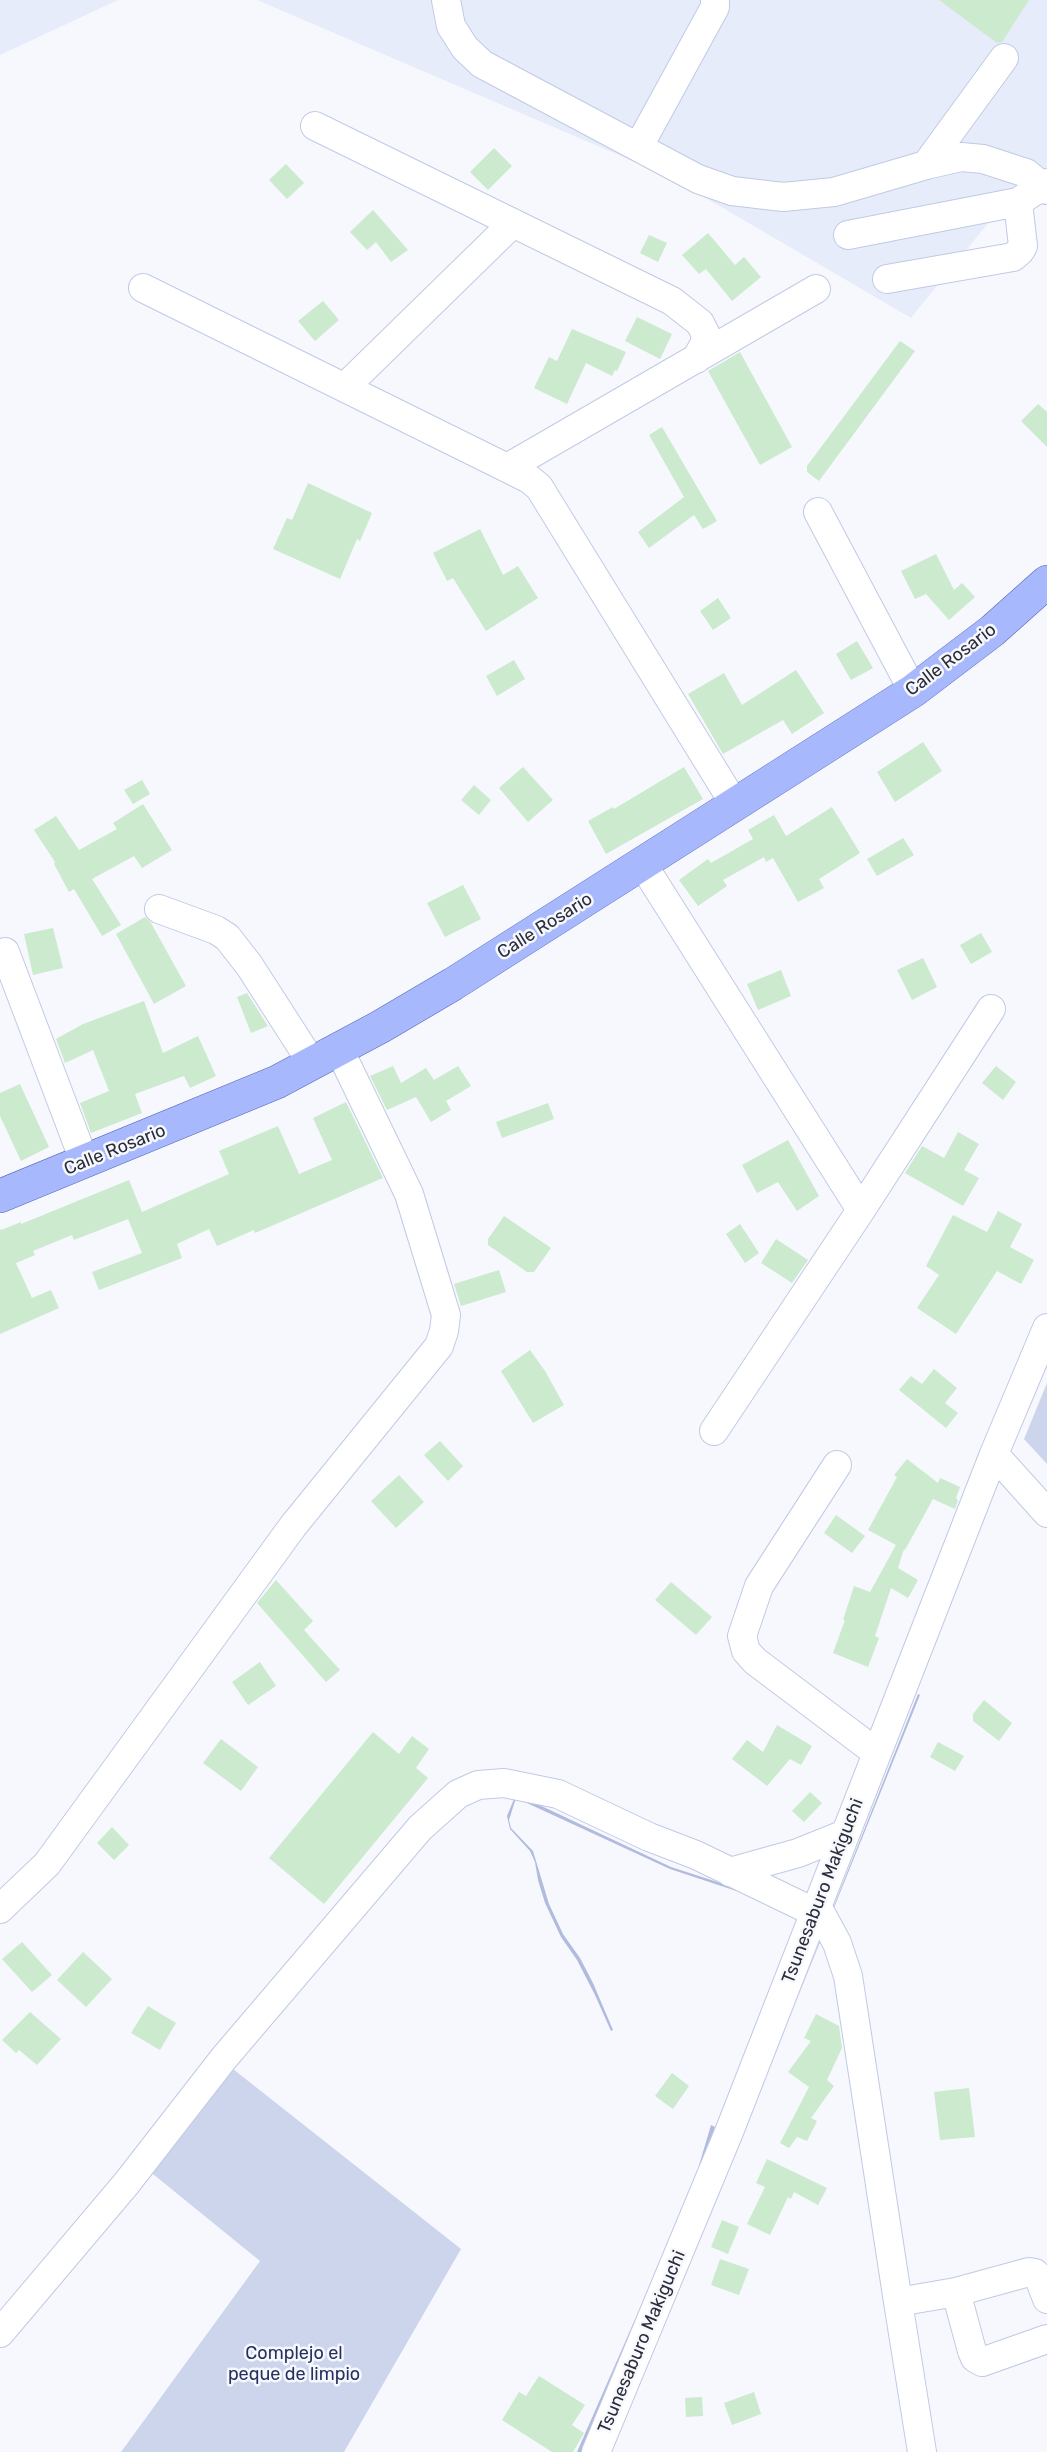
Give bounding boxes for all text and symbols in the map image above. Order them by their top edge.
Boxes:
street label: Calle Rosario [901,619,1001,701]
street label: Calle Rosario [494,888,596,964]
street label: Calle Rosario [61,1120,169,1180]
street label: Tsunesaburo Makiguchi [778,1795,868,1987]
street label: Tsunesaburo Makiguchi [594,2247,690,2437]
park label: Complejo el peque de limpio [228,2343,360,2386]

